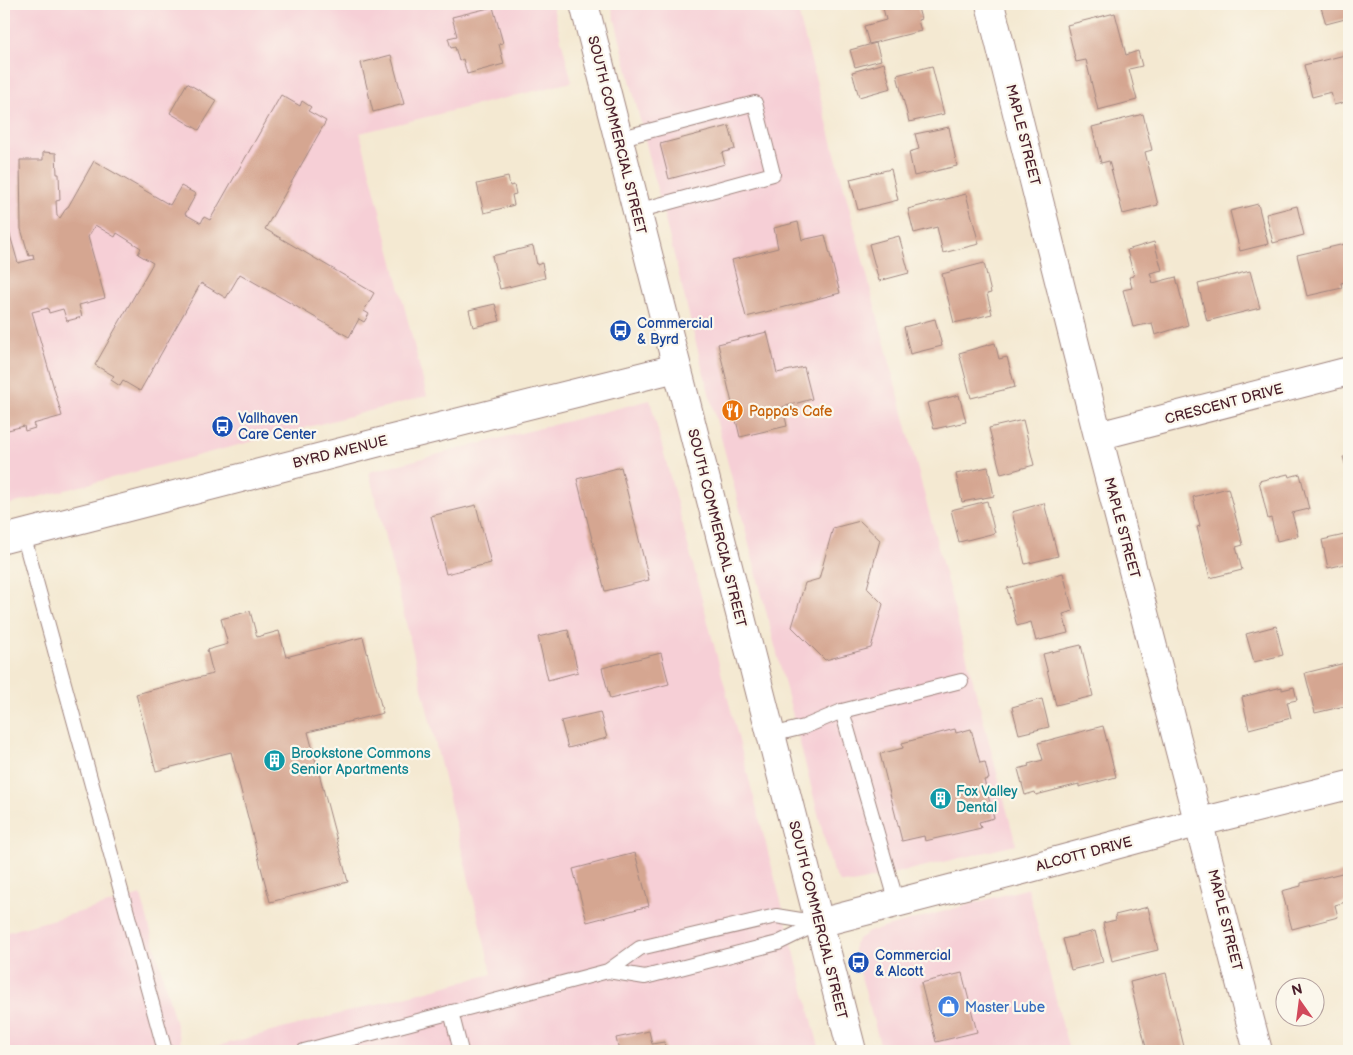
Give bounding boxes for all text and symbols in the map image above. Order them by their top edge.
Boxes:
street label: SOUTH COMMERCIAL STREET [584,34,650,236]
street label: MAPLE STREET [1002,83,1044,188]
place label: Commercial & Byrd [637,315,713,348]
bus stop icon: Commercial & Byrd [609,319,633,343]
street label: CRESCENT DRIVE [1163,380,1285,428]
restaurant icon: Pappa's Cafe [721,399,745,423]
place label: Pappa's Cafe [749,403,832,420]
place label: Vallhaven Care Center [238,410,317,443]
bus stop icon: Vallhaven Care Center [210,414,234,438]
street label: SOUTH COMMERCIAL STREET [684,427,750,629]
street label: BYRD AVENUE [291,432,389,472]
street label: MAPLE STREET [1100,476,1144,581]
place label: Brookstone Commons Senior Apartments [291,745,431,778]
building icon: Brookstone Commons Senior Apartments [263,749,287,773]
place label: Fox Valley Dental [956,783,1018,816]
building icon: Fox Valley Dental [928,787,952,811]
street label: SOUTH COMMERCIAL STREET [785,819,851,1021]
street label: ALCOTT DRIVE [1034,833,1134,875]
street label: MAPLE STREET [1204,868,1246,973]
place label: Commercial & Alcott [875,947,951,980]
bus stop icon: Commercial & Alcott [847,951,871,975]
north arrow [1276,978,1326,1028]
text: N [1290,980,1304,999]
shop icon: Master Lube [937,995,961,1019]
place label: Master Lube [965,999,1045,1016]

